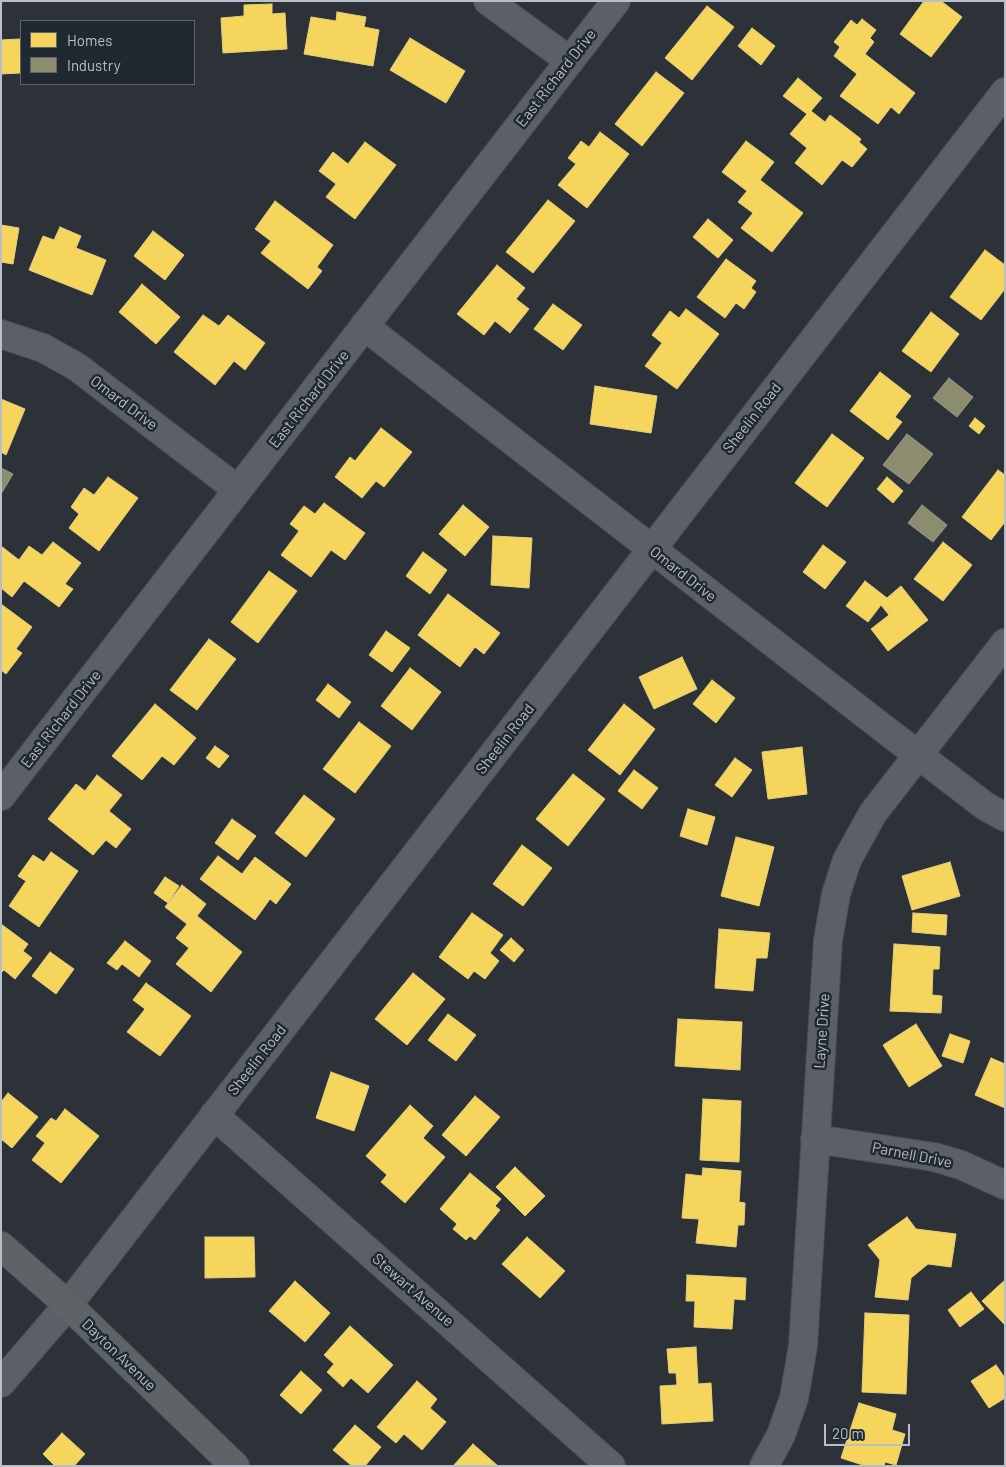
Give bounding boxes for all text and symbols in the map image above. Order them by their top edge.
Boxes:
legend [20,20,195,85]
street label: East Richard Drive [512,26,600,130]
text: Homes [67,31,112,49]
text: Industry [67,56,121,74]
street label: East Richard Drive [265,347,353,451]
street label: Omard Drive [87,372,161,434]
street label: Sheelin Road [719,379,785,457]
street label: Omard Drive [646,542,720,606]
street label: East Richard Drive [17,667,105,771]
street label: Sheelin Road [472,700,538,778]
street label: Layne Drive [810,993,834,1069]
street label: Sheelin Road [224,1021,290,1099]
street label: Parnell Drive [870,1138,954,1172]
street label: Stewart Avenue [369,1250,457,1330]
street label: Dayton Avenue [78,1315,160,1395]
scale bar [826,1414,912,1446]
text: 20 m [832,1424,864,1442]

